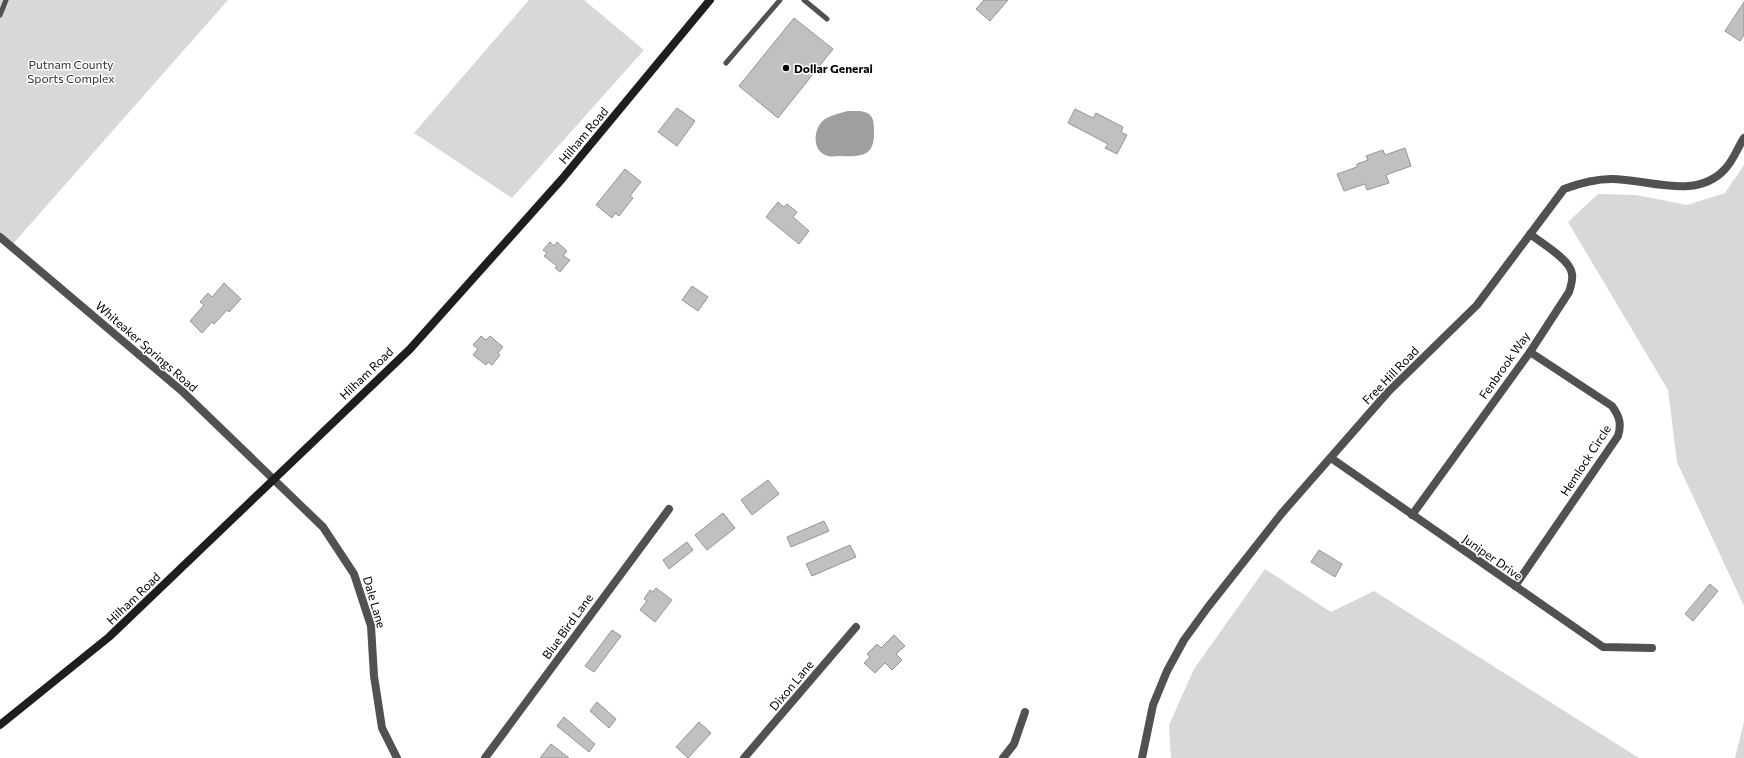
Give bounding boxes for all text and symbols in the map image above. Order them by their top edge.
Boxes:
park label: Putnam County Sports Complex [27,57,115,85]
place label: Dollar General [794,61,873,75]
marker: Dollar General [781,63,791,73]
street label: Hilham Road [555,104,611,166]
street label: Whiteaker Springs Road [93,298,201,394]
street label: Fenbrook Way [1476,329,1532,401]
street label: Free Hill Road [1359,343,1421,407]
street label: Hilham Road [336,344,396,402]
street label: Hemlock Circle [1557,422,1613,498]
street label: Juniper Drive [1460,531,1526,584]
street label: Hilham Road [103,569,163,627]
street label: Dale Lane [361,575,389,629]
street label: Blue Bird Lane [539,591,595,661]
street label: Dixon Lane [766,657,816,713]

